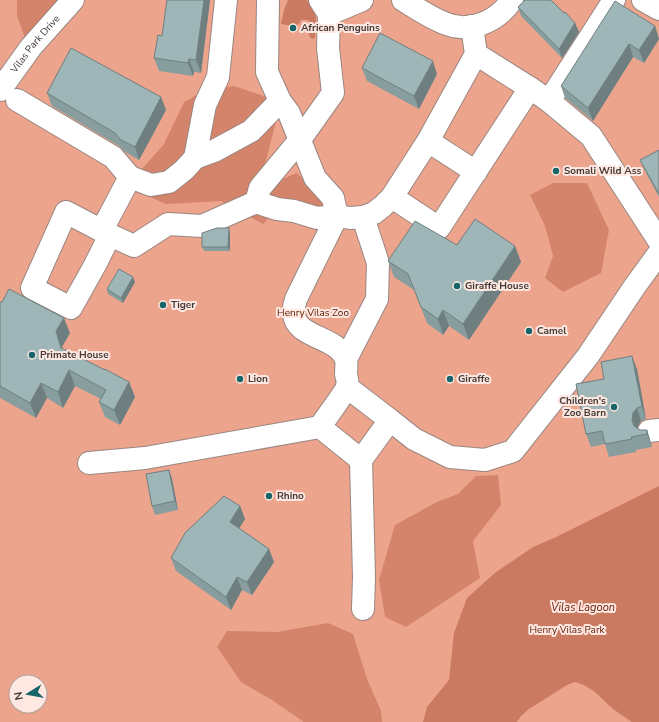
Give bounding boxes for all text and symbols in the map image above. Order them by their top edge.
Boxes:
street label: Vilas Park Drive [7,12,63,77]
place label: African Penguins [301,21,380,35]
marker: African Penguins [288,23,298,33]
place label: Somali Wild Ass [564,164,642,178]
marker: Somali Wild Ass [551,166,561,176]
place label: Giraffe House [465,279,529,293]
marker: Giraffe House [452,281,462,291]
place label: Tiger [171,298,195,312]
marker: Tiger [158,300,168,310]
park label: Henry Vilas Zoo [277,306,349,320]
place label: Camel [537,324,567,338]
marker: Camel [524,326,534,336]
place label: Primate House [40,348,109,362]
marker: Primate House [27,350,37,360]
place label: Lion [248,372,268,386]
place label: Giraffe [458,372,490,386]
marker: Lion [235,374,245,384]
marker: Giraffe [445,374,455,384]
place label: Children's Zoo Barn [559,394,606,420]
marker: Children's Zoo Barn [609,402,619,412]
place label: Rhino [277,489,304,503]
marker: Rhino [264,491,274,501]
water label: Vilas Lagoon [551,600,615,615]
park label: Henry Vilas Park [529,623,606,637]
north arrow [8,674,48,714]
text: N [11,690,27,701]

